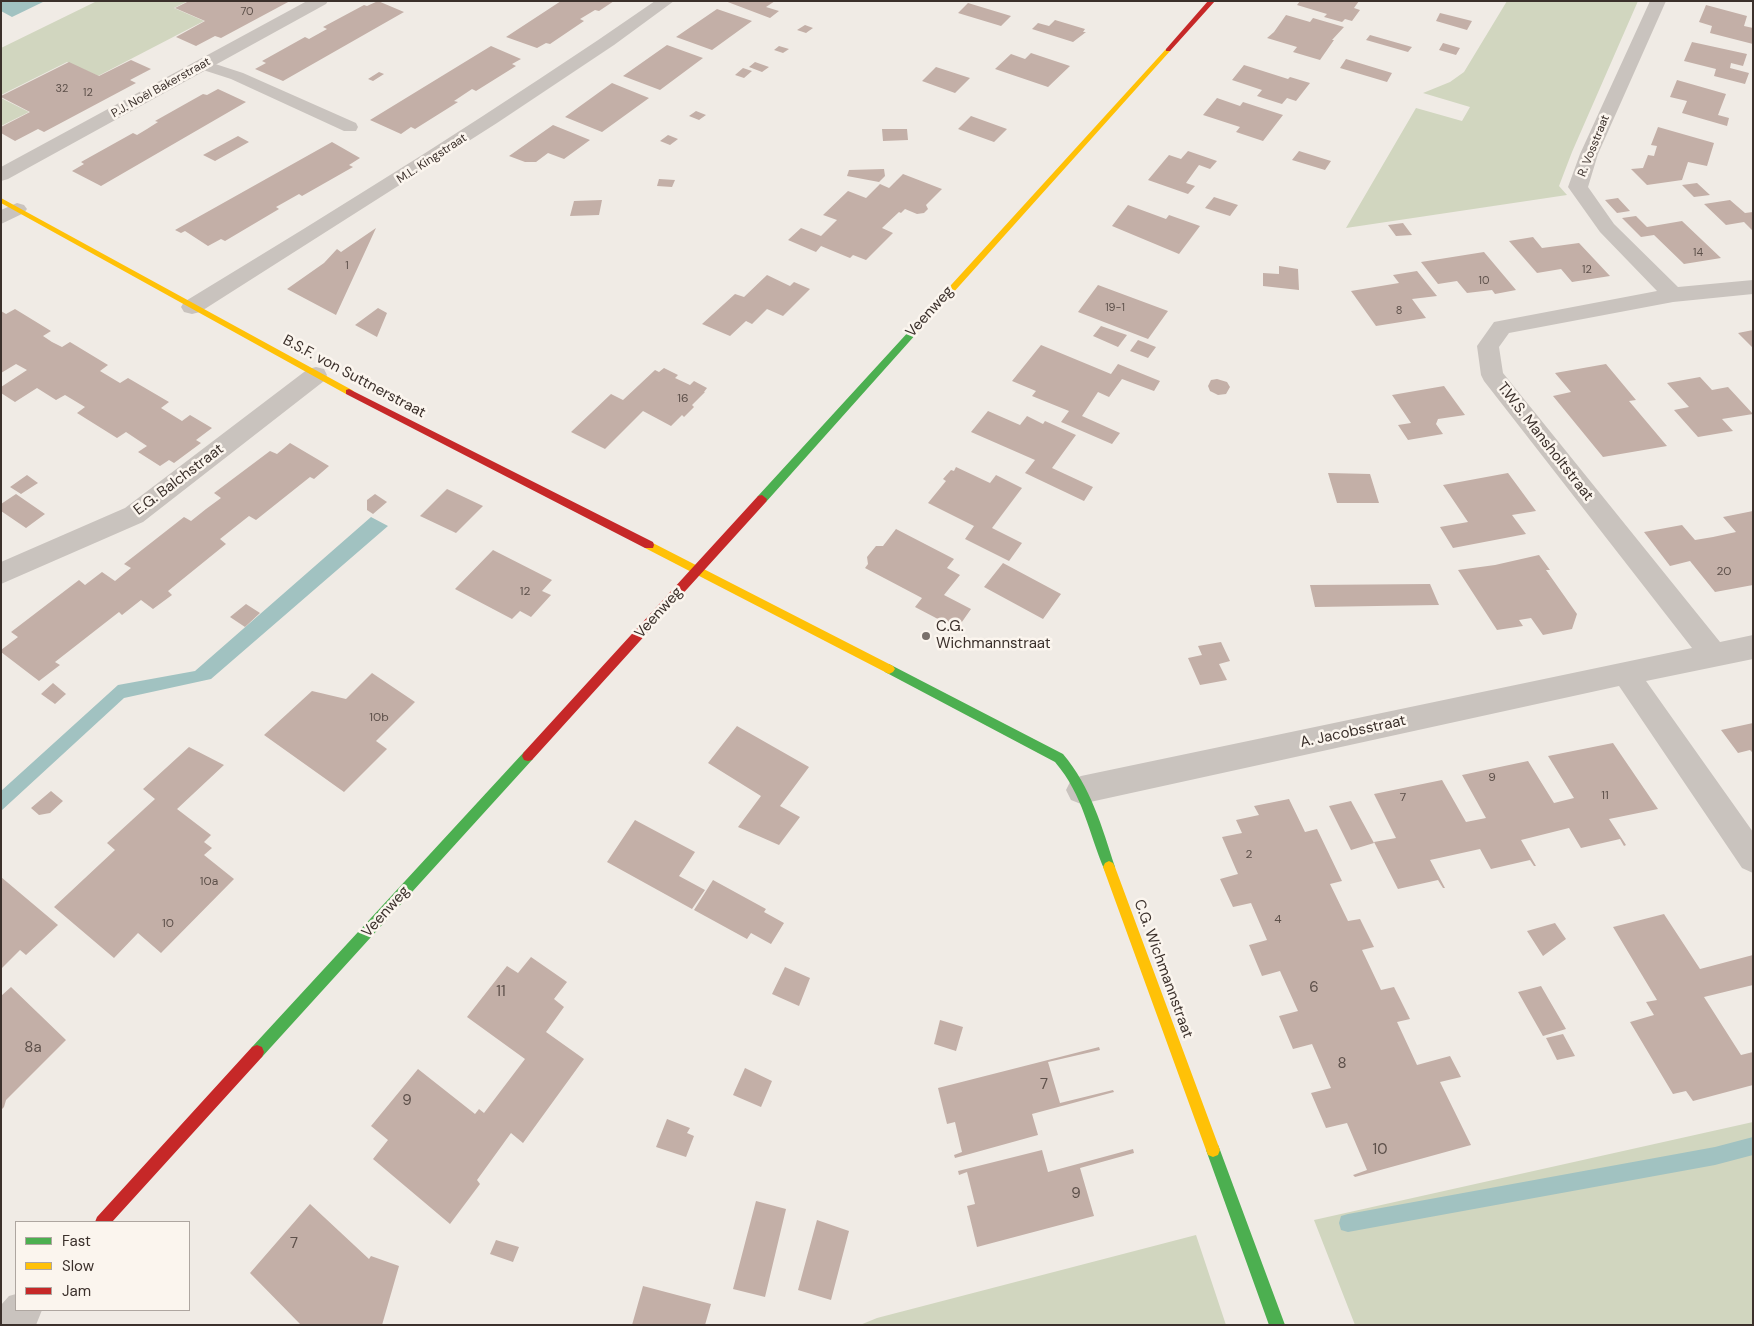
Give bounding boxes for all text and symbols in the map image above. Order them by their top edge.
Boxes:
house number: 70 [240,5,254,19]
street label: P.J. Noël Bakerstraat [109,55,213,121]
house number: 32 [56,82,68,96]
house number: 12 [83,86,93,100]
street label: R. Vosstraat [1575,113,1613,179]
street label: M.L. Kingstraat [394,131,470,187]
house number: 14 [1693,246,1703,260]
house number: 1 [345,259,349,273]
house number: 12 [1582,263,1592,277]
house number: 10 [1479,274,1489,288]
street label: Veenweg [902,283,958,341]
house number: 19-1 [1105,301,1125,315]
house number: 8 [1396,304,1402,318]
street label: B.S.F. von Suttnerstraat [280,332,428,422]
street label: T.W.S. Mansholtstraat [1493,379,1597,505]
house number: 16 [677,392,689,406]
street label: E.G. Balchstraat [131,440,227,520]
house number: 20 [1717,565,1731,579]
street label: Veenweg [631,584,687,642]
house number: 12 [520,585,530,599]
place label: C.G. Wichmannstraat [936,618,1051,653]
marker: C.G. Wichmannstraat [920,630,932,642]
house number: 10b [369,711,389,725]
street label: A. Jacobsstraat [1298,712,1408,752]
house number: 9 [1488,771,1496,785]
house number: 11 [1601,789,1609,803]
house number: 7 [1400,791,1406,805]
house number: 2 [1246,848,1252,862]
house number: 10a [200,875,218,889]
street label: Veenweg [358,883,414,941]
street label: C.G. Wichmannstraat [1130,897,1196,1041]
house number: 4 [1274,913,1282,927]
house number: 10 [162,917,174,931]
house number: 6 [1309,979,1319,997]
house number: 11 [496,983,506,1001]
house number: 8a [24,1039,42,1057]
house number: 8 [1337,1055,1347,1073]
house number: 7 [1040,1076,1048,1094]
house number: 9 [402,1092,412,1110]
house number: 10 [1373,1141,1387,1159]
house number: 9 [1071,1185,1081,1203]
legend [15,1221,190,1311]
text: Fast [62,1231,91,1251]
house number: 7 [290,1235,298,1253]
text: Slow [62,1256,94,1276]
text: Jam [62,1281,91,1301]

